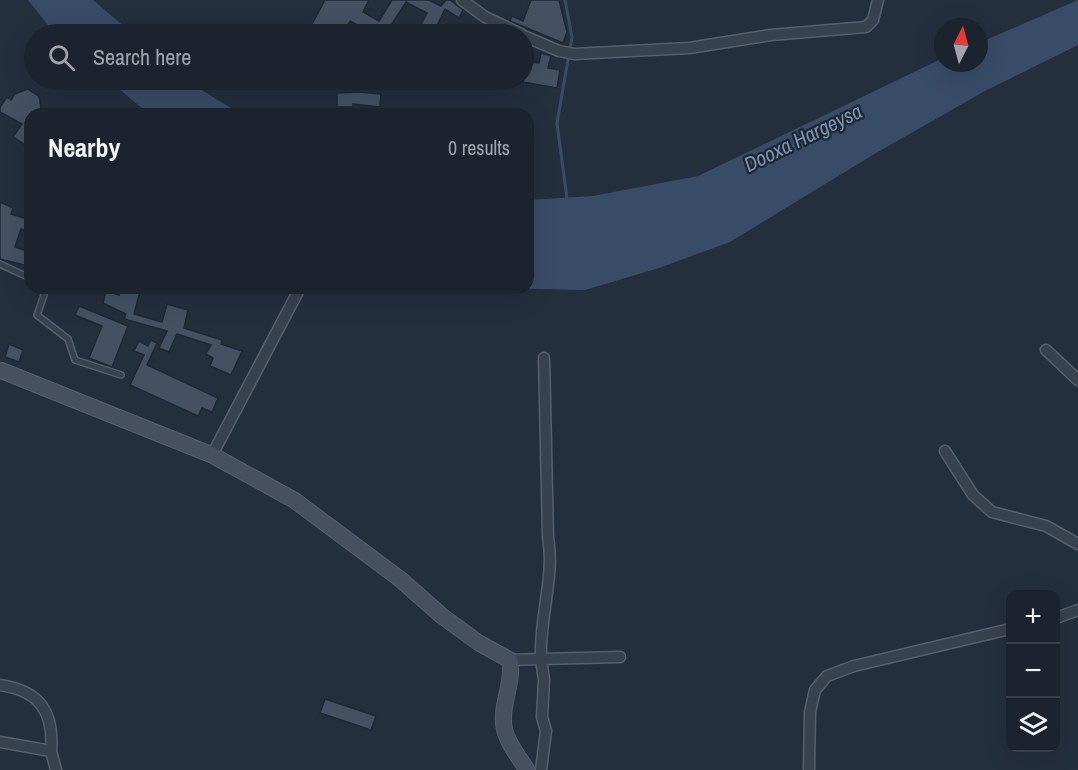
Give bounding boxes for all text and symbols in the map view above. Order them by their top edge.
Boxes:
north arrow [934,18,988,72]
search box [24,24,534,90]
icon: search [45,41,78,74]
text: Search here [93,42,191,72]
water label: Dooxa Hargeysa [739,96,867,179]
text: Nearby [48,130,120,165]
text: 0 results [448,134,510,161]
map controls [1006,590,1060,752]
button: + [1006,590,1060,644]
button: − [1006,644,1060,698]
button: layers [1006,698,1060,752]

